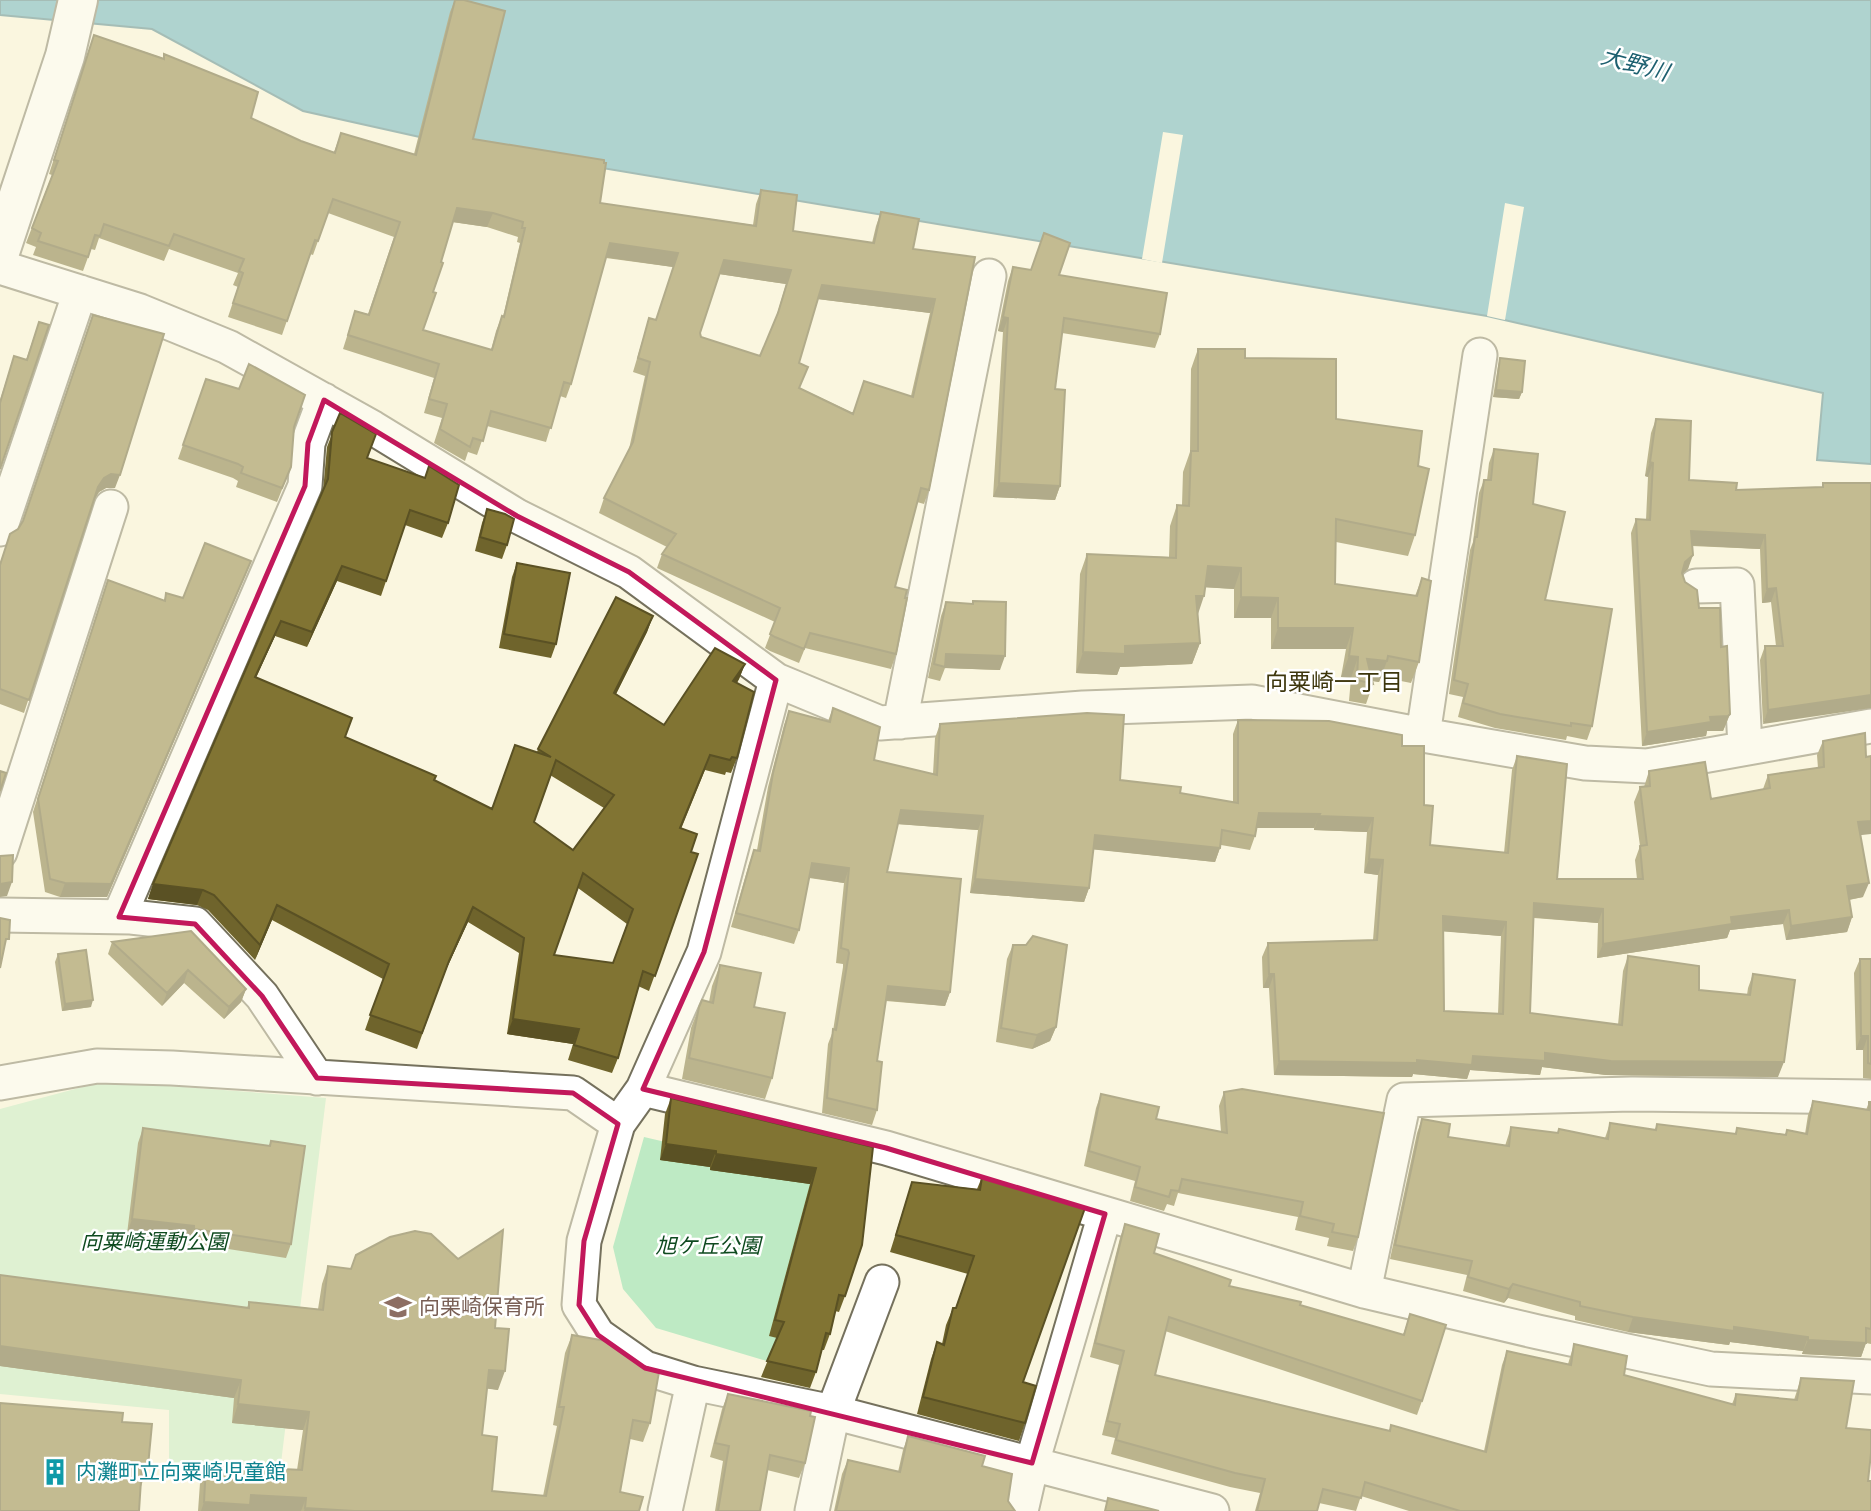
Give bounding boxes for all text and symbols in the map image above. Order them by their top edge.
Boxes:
water label: 大野川 [1598,40,1675,89]
district label: 向粟崎一丁目 [1265,666,1403,698]
park label: 向粟崎運動公園 [81,1227,230,1256]
park label: 旭ケ丘公園 [656,1231,763,1260]
school or university icon: 向栗崎保育所 [383,1292,413,1322]
place label: 向栗崎保育所 [419,1292,545,1321]
building icon: 内灘町立向粟崎児童館 [40,1457,70,1487]
place label: 内灘町立向粟崎児童館 [76,1457,286,1486]

